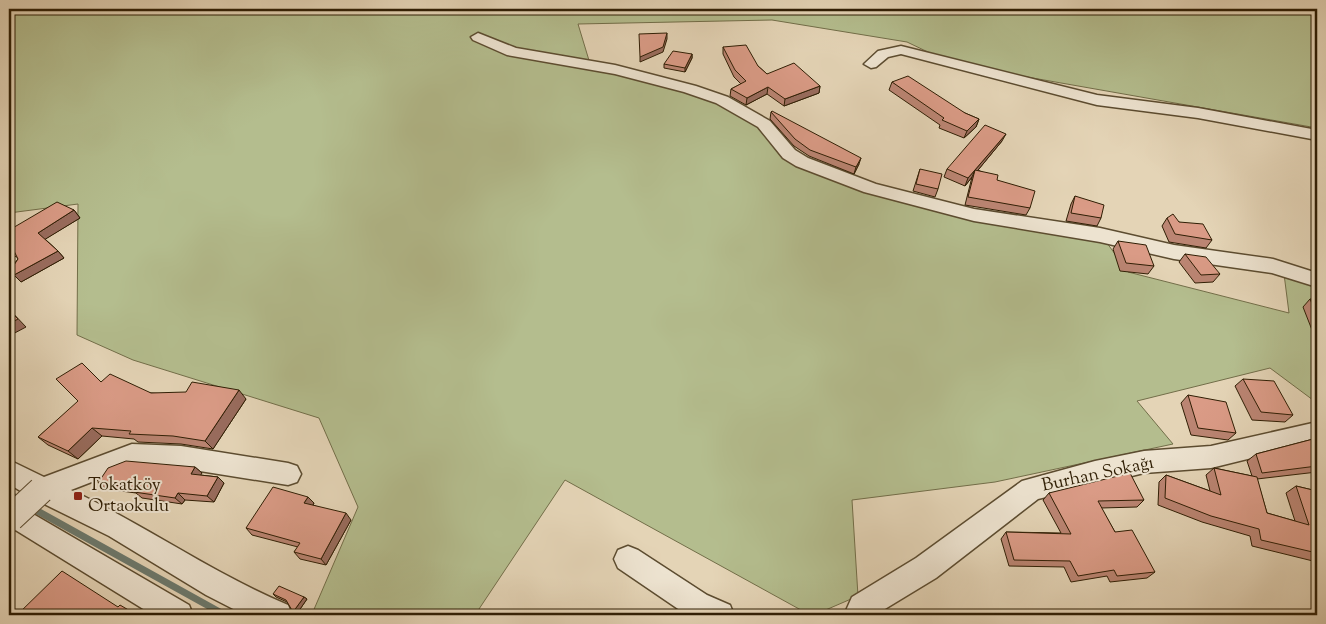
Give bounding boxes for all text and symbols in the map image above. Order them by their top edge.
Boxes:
street label: Burhan Sokağı [1040,450,1156,500]
place label: Tokatköy Ortaokulu [88,473,169,520]
marker: Tokatköy Ortaokulu [72,490,84,502]

